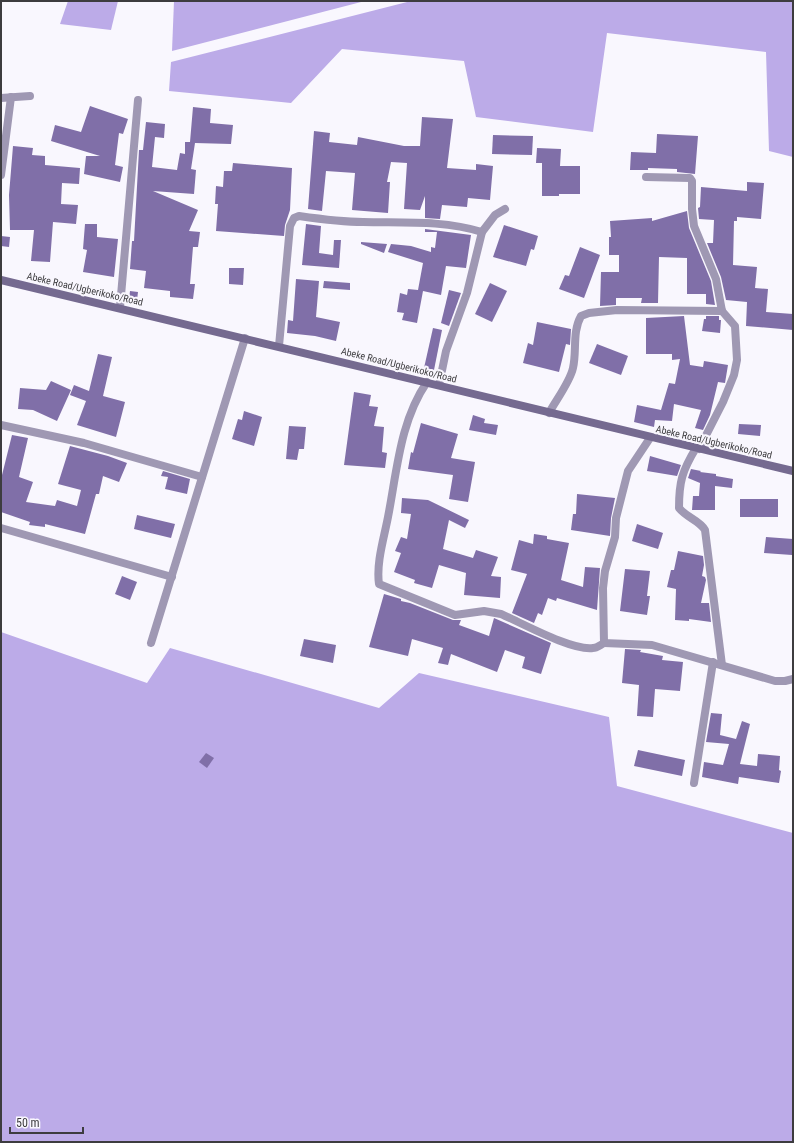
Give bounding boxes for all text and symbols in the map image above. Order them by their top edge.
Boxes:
street label: Abeke Road/Ugberikoko/Road [26,270,144,308]
street label: Abeke Road/Ugberikoko/Road [340,345,458,385]
street label: Abeke Road/Ugberikoko/Road [655,423,773,461]
scale bar [10,1109,83,1135]
text: 50 m [16,1116,40,1130]

